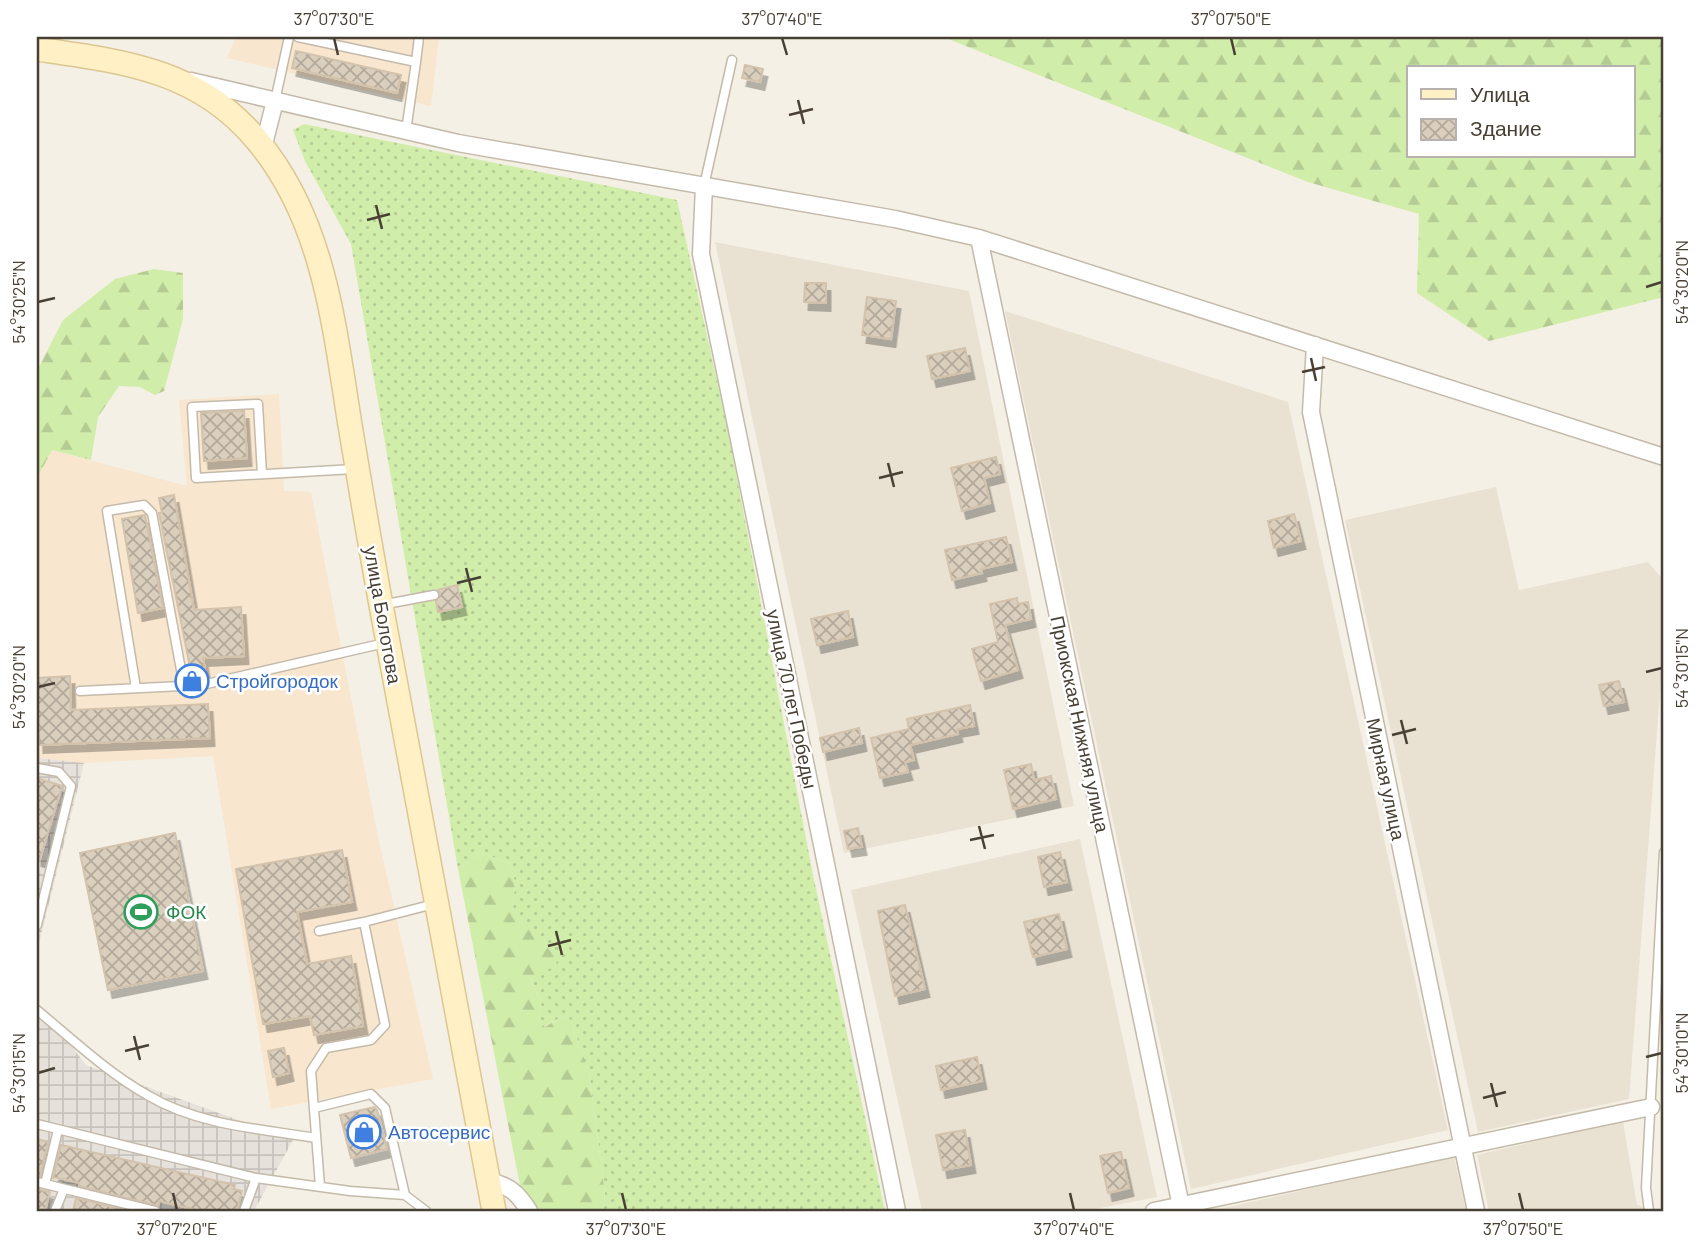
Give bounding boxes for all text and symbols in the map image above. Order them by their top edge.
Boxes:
text: 37°07'30"E [294,7,374,29]
text: 37°07'40"E [741,7,823,29]
text: 37°07'50"E [1191,7,1271,29]
legend [1407,66,1634,158]
text: Улица [1470,81,1530,106]
text: Здание [1470,115,1542,140]
text: 54°30'20"N [1670,240,1692,324]
text: 54°30'25"N [7,260,29,344]
street label: улица Болотова [360,544,407,686]
street label: улица 70 лет Победы [762,607,823,791]
street label: Приокская Нижняя улица [1046,613,1115,835]
text: 54°30'15"N [1670,628,1692,708]
text: 54°30'20"N [7,645,29,729]
shop icon: Стройгородок [173,662,211,700]
place label: Стройгородок [216,669,339,692]
street label: Мирная улица [1362,716,1411,843]
sports icon: ФОК [122,893,160,931]
place label: ФОК [166,900,206,923]
text: 54°30'10"N [1670,1012,1692,1094]
text: 54°30'15"N [7,1033,29,1113]
shop icon: Автосервис [345,1113,383,1151]
place label: Автосервис [388,1120,490,1143]
text: 37°07'20"E [136,1217,218,1239]
text: 37°07'30"E [586,1217,666,1239]
text: 37°07'40"E [1033,1217,1115,1239]
text: 37°07'50"E [1483,1217,1563,1239]

